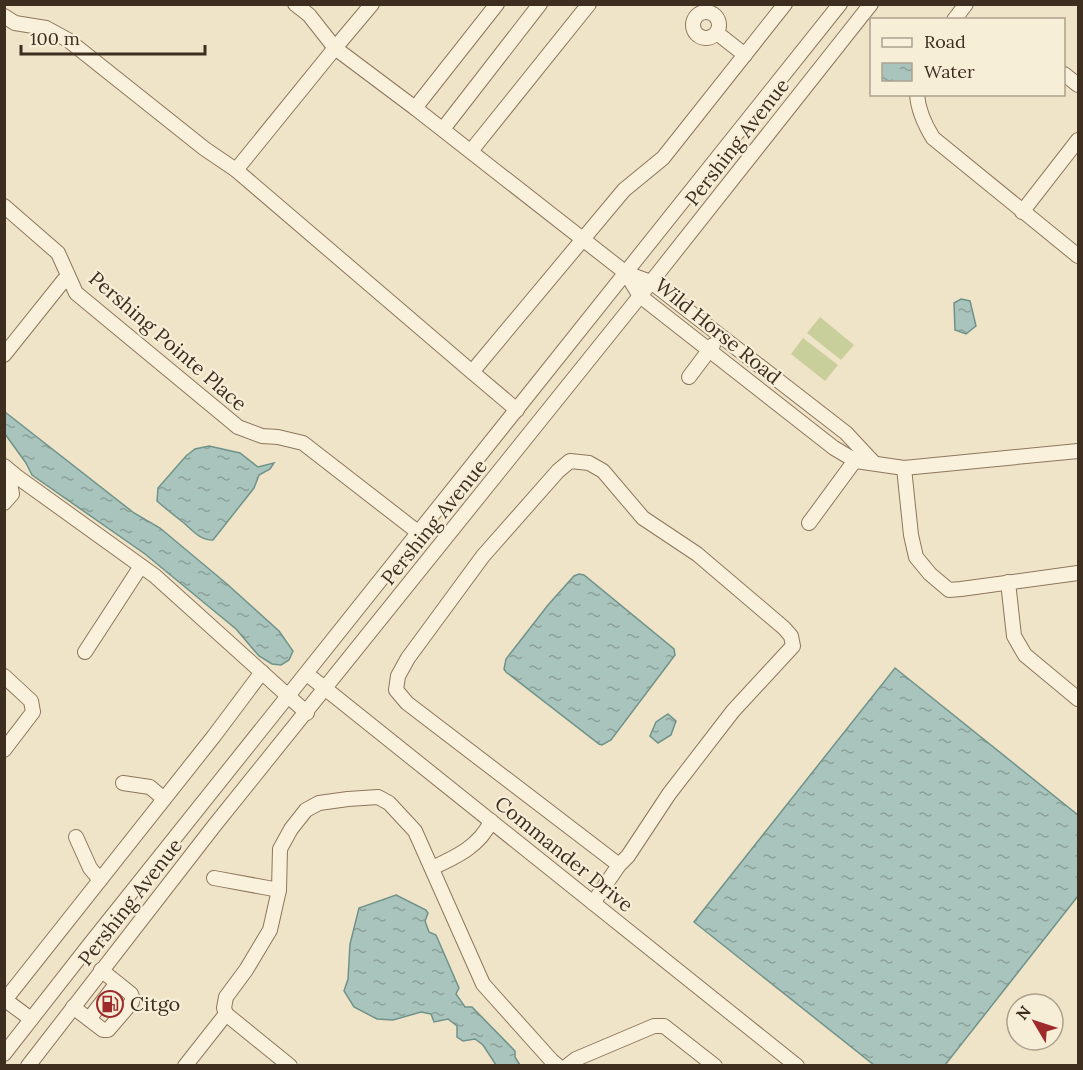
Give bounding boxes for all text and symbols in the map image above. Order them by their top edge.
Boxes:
scale bar [21,18,206,56]
legend [870,18,1065,96]
text: 100 m [30,27,80,50]
text: Road [924,30,966,53]
text: Water [924,60,975,83]
street label: Pershing Avenue [679,73,794,210]
street label: Pershing Pointe Place [84,265,252,416]
street label: Wild Horse Road [650,272,786,389]
street label: Pershing Avenue [375,454,492,590]
street label: Commander Drive [490,790,639,917]
street label: Pershing Avenue [72,833,187,970]
fuel station icon: Citgo [95,989,125,1019]
place label: Citgo [130,991,180,1016]
north arrow [1005,992,1065,1052]
text: N [1012,1001,1035,1024]

